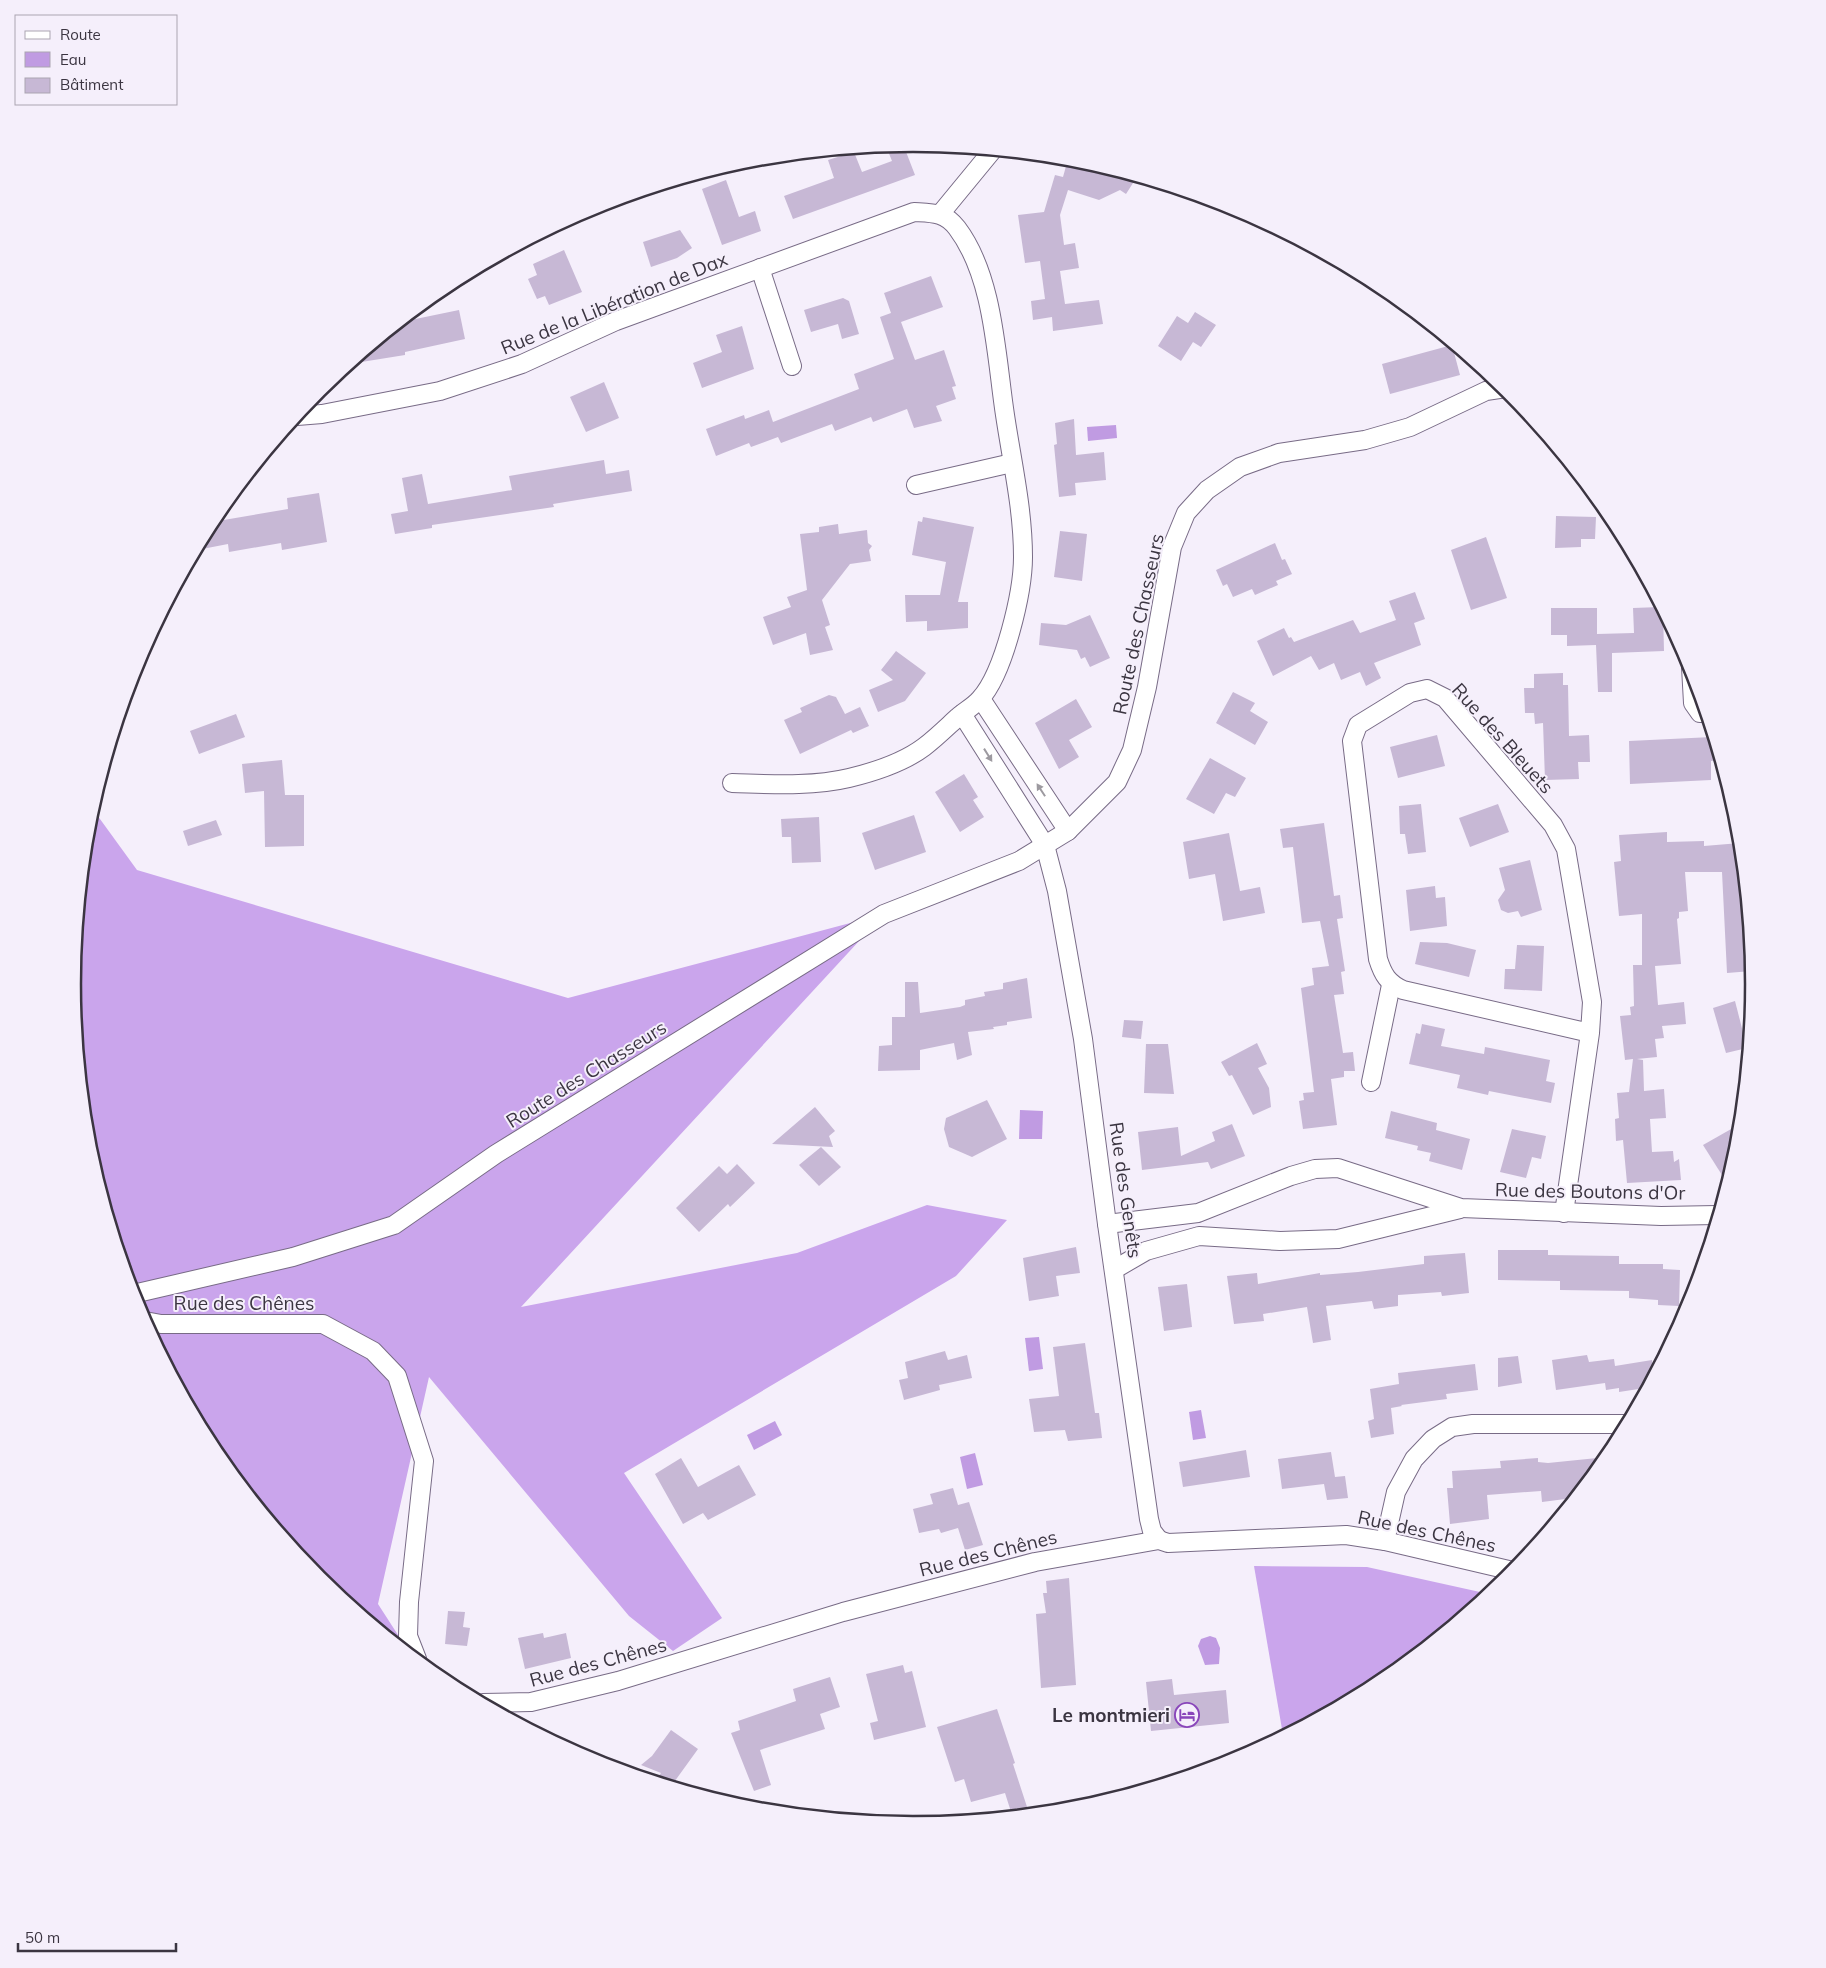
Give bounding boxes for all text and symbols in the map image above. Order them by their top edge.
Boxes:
legend [15,15,178,105]
text: Route [60,25,101,44]
text: Eau [60,50,86,69]
text: Bâtiment [60,75,123,94]
street label: Rue de la Libération de Dax [497,246,731,360]
street label: Route des Chasseurs [1107,531,1169,717]
street label: Rue des Bleuets [1447,678,1559,798]
one-way arrow [984,749,993,762]
one-way arrow [1036,783,1046,797]
street label: Route des Chasseurs [501,1015,671,1133]
street label: Rue des Genêts [1105,1120,1147,1260]
street label: Rue des Boutons d'Or [1495,1177,1685,1205]
street label: Rue des Chênes [174,1291,314,1315]
street label: Rue des Chênes [1356,1505,1498,1557]
street label: Rue des Chênes [917,1524,1059,1582]
street label: Rue des Chênes [527,1632,669,1692]
hotel icon: Le montmieri [1174,1702,1200,1728]
place label: Le montmieri [1052,1703,1170,1727]
scale bar [18,1920,175,1952]
text: 50 m [25,1928,60,1947]

